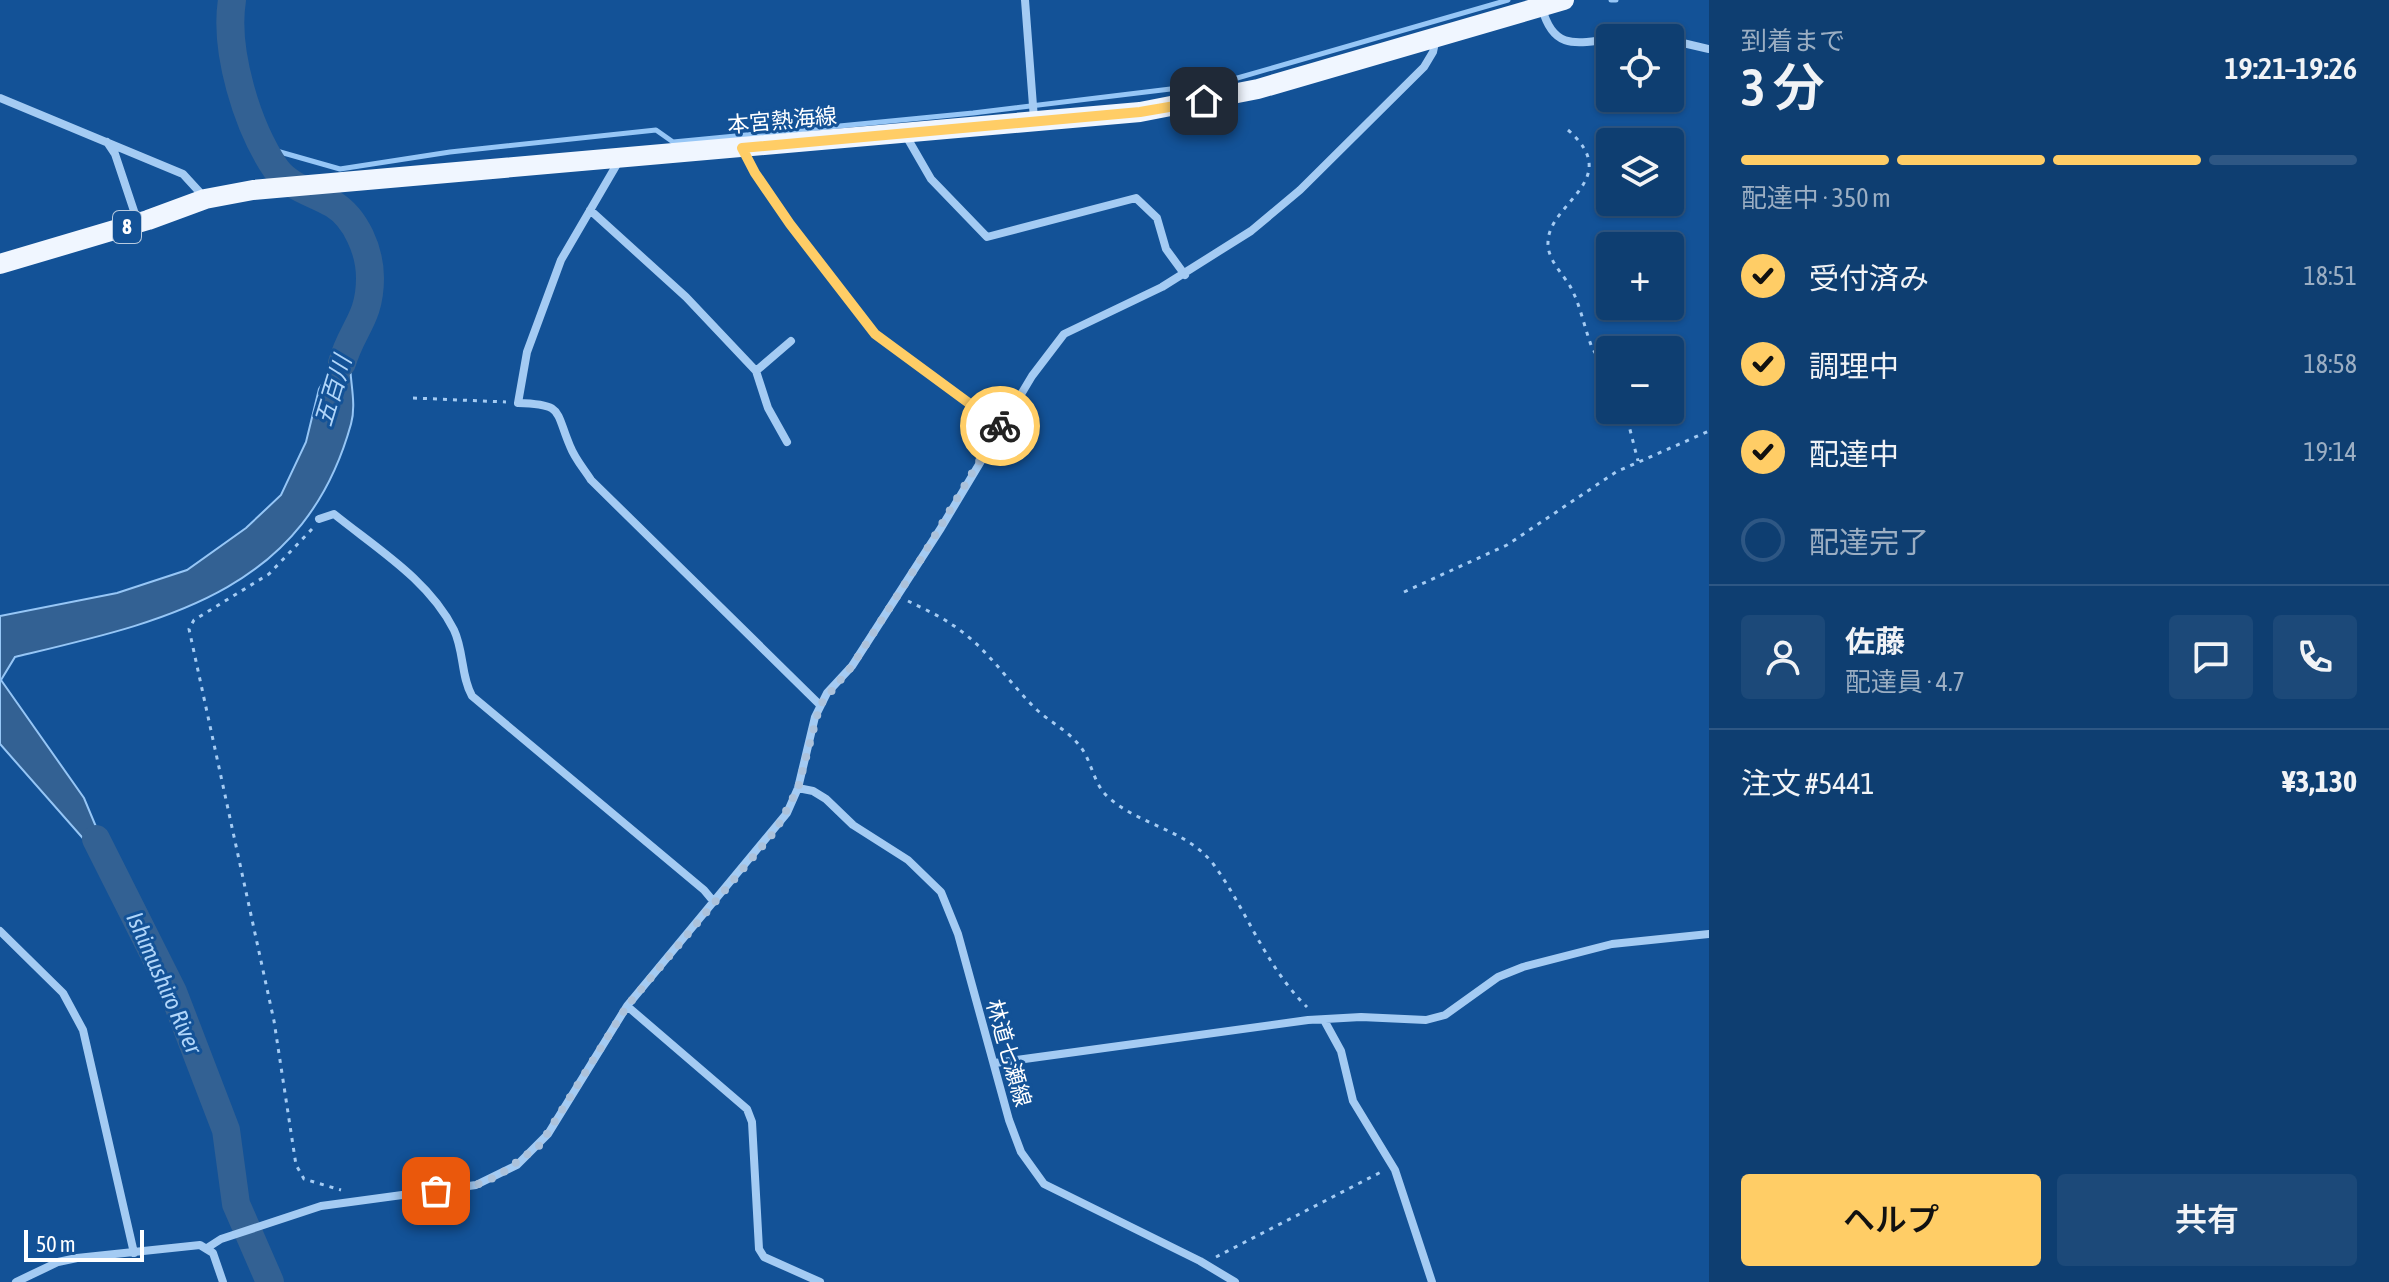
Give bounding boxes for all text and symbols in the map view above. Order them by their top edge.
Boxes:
map controls [1596,24,1684,424]
button: locate [1596,24,1684,112]
text: 到着まで [1741,26,1845,56]
text: 19:21–19:26 [2225,51,2357,85]
text: 3 分 [1741,57,1825,117]
pin [1170,67,1238,135]
icon: home [1182,79,1226,123]
street label: 本宮熱海線 [726,102,838,138]
button: layers [1596,128,1684,216]
text: 配達中 · 350 m [1741,183,1891,213]
road number: 8 [113,211,141,243]
button: + [1596,232,1684,320]
icon: check [1741,254,1785,298]
text: 受付済み [1809,261,1929,295]
text: 18:51 [2303,261,2357,291]
button: − [1596,336,1684,424]
icon: check [1741,342,1785,386]
text: 調理中 [1809,349,1899,383]
text: 18:58 [2303,349,2357,379]
water label: 五百川 [309,350,357,429]
courier [960,386,1040,466]
icon: bike [978,404,1022,448]
icon: check [1741,430,1785,474]
text: 配達中 [1809,437,1899,471]
text: 19:14 [2303,437,2357,467]
text: 配達完了 [1809,525,1929,559]
button: person [1741,615,1825,699]
button: chat [2169,615,2253,699]
button: phone [2273,615,2357,699]
text: 佐藤 [1845,624,1905,658]
text: 配達員 · 4.7 [1845,667,1965,697]
text: ¥3,130 [2282,764,2357,798]
text: 注文 #5441 [1741,766,1875,800]
water label: Ishimushiro River [121,908,208,1059]
street label: 林道七瀬線 [981,997,1037,1109]
pin [402,1157,470,1225]
icon: bag [414,1169,458,1213]
button: ヘルプ [1741,1174,2041,1266]
button: 共有 [2057,1174,2357,1266]
scale bar [24,1226,144,1262]
text: 50 m [36,1231,76,1257]

